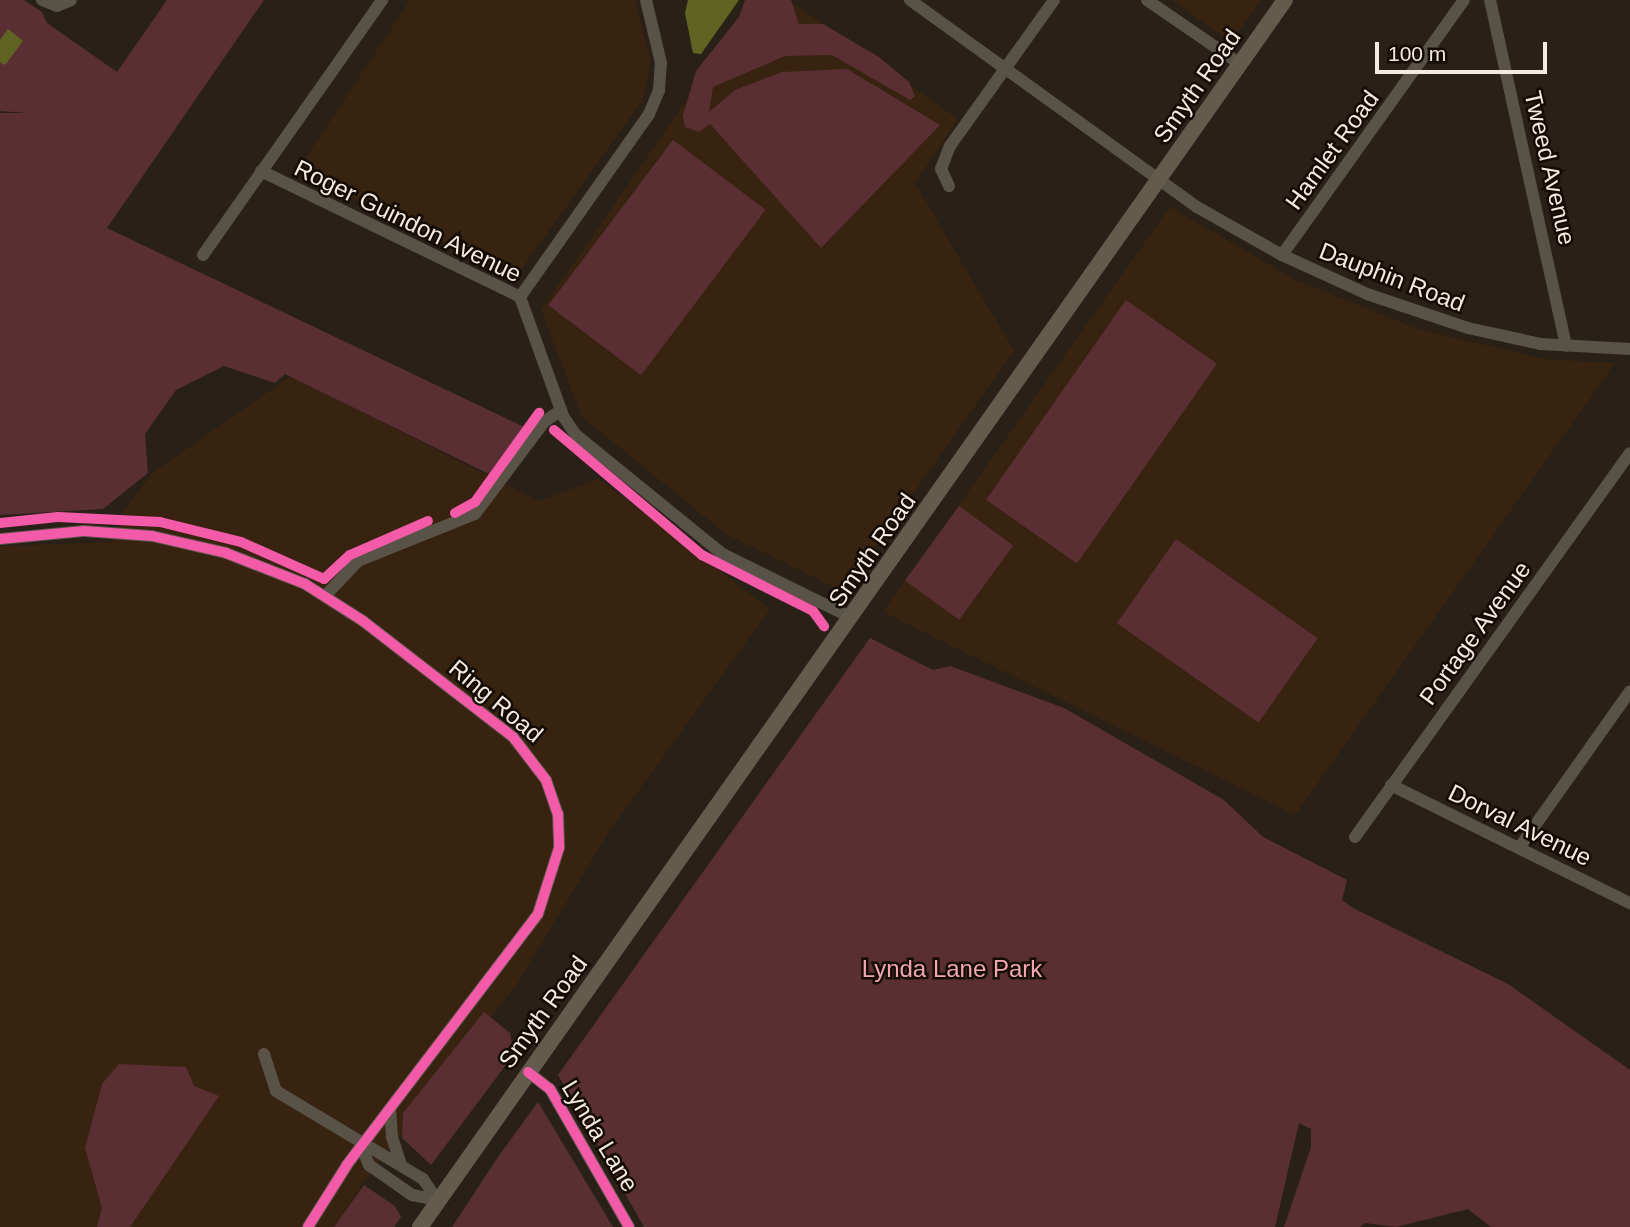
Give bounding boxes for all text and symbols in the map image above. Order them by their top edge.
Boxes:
street label: Smyth Road [1147,24,1247,148]
scale bar [1378,28,1550,72]
text: 100 m [1388,42,1446,65]
street label: Hamlet Road [1279,85,1385,215]
street label: Tweed Avenue [1518,88,1582,248]
street label: Roger Guindon Avenue [289,153,527,289]
street label: Dauphin Road [1315,236,1469,318]
street label: Smyth Road [822,488,922,612]
street label: Portage Avenue [1413,555,1537,711]
street label: Ring Road [443,654,549,748]
street label: Dorval Avenue [1443,778,1597,872]
street label: Smyth Road [493,950,593,1074]
park label: Lynda Lane Park [862,955,1042,983]
street label: Lynda Lane [556,1075,644,1197]

